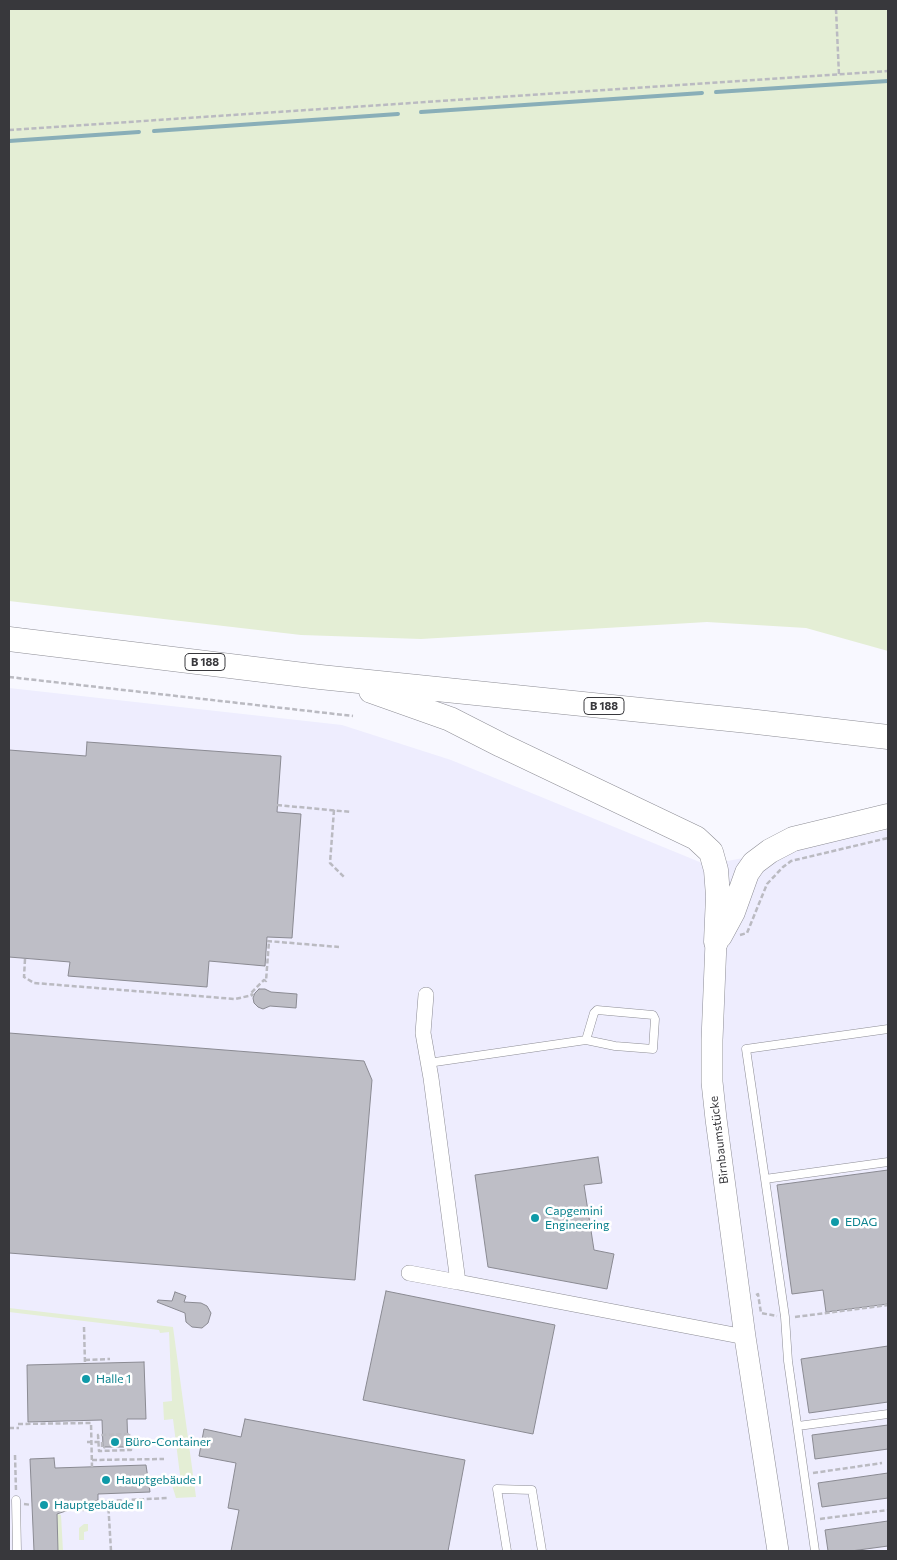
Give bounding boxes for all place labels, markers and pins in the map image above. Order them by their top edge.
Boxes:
place label: Capgemini Engineering [545,1204,609,1232]
marker: Capgemini Engineering [529,1212,541,1224]
place label: EDAG [845,1215,877,1229]
marker: EDAG [829,1216,841,1228]
place label: Halle 1 [96,1372,131,1386]
marker: Halle 1 [80,1373,92,1385]
place label: Büro-Container [125,1435,211,1449]
marker: Büro-Container [109,1436,121,1448]
place label: Hauptgebäude I [116,1473,202,1487]
marker: Hauptgebäude I [100,1474,112,1486]
place label: Hauptgebäude II [54,1498,143,1512]
marker: Hauptgebäude II [38,1499,50,1511]

